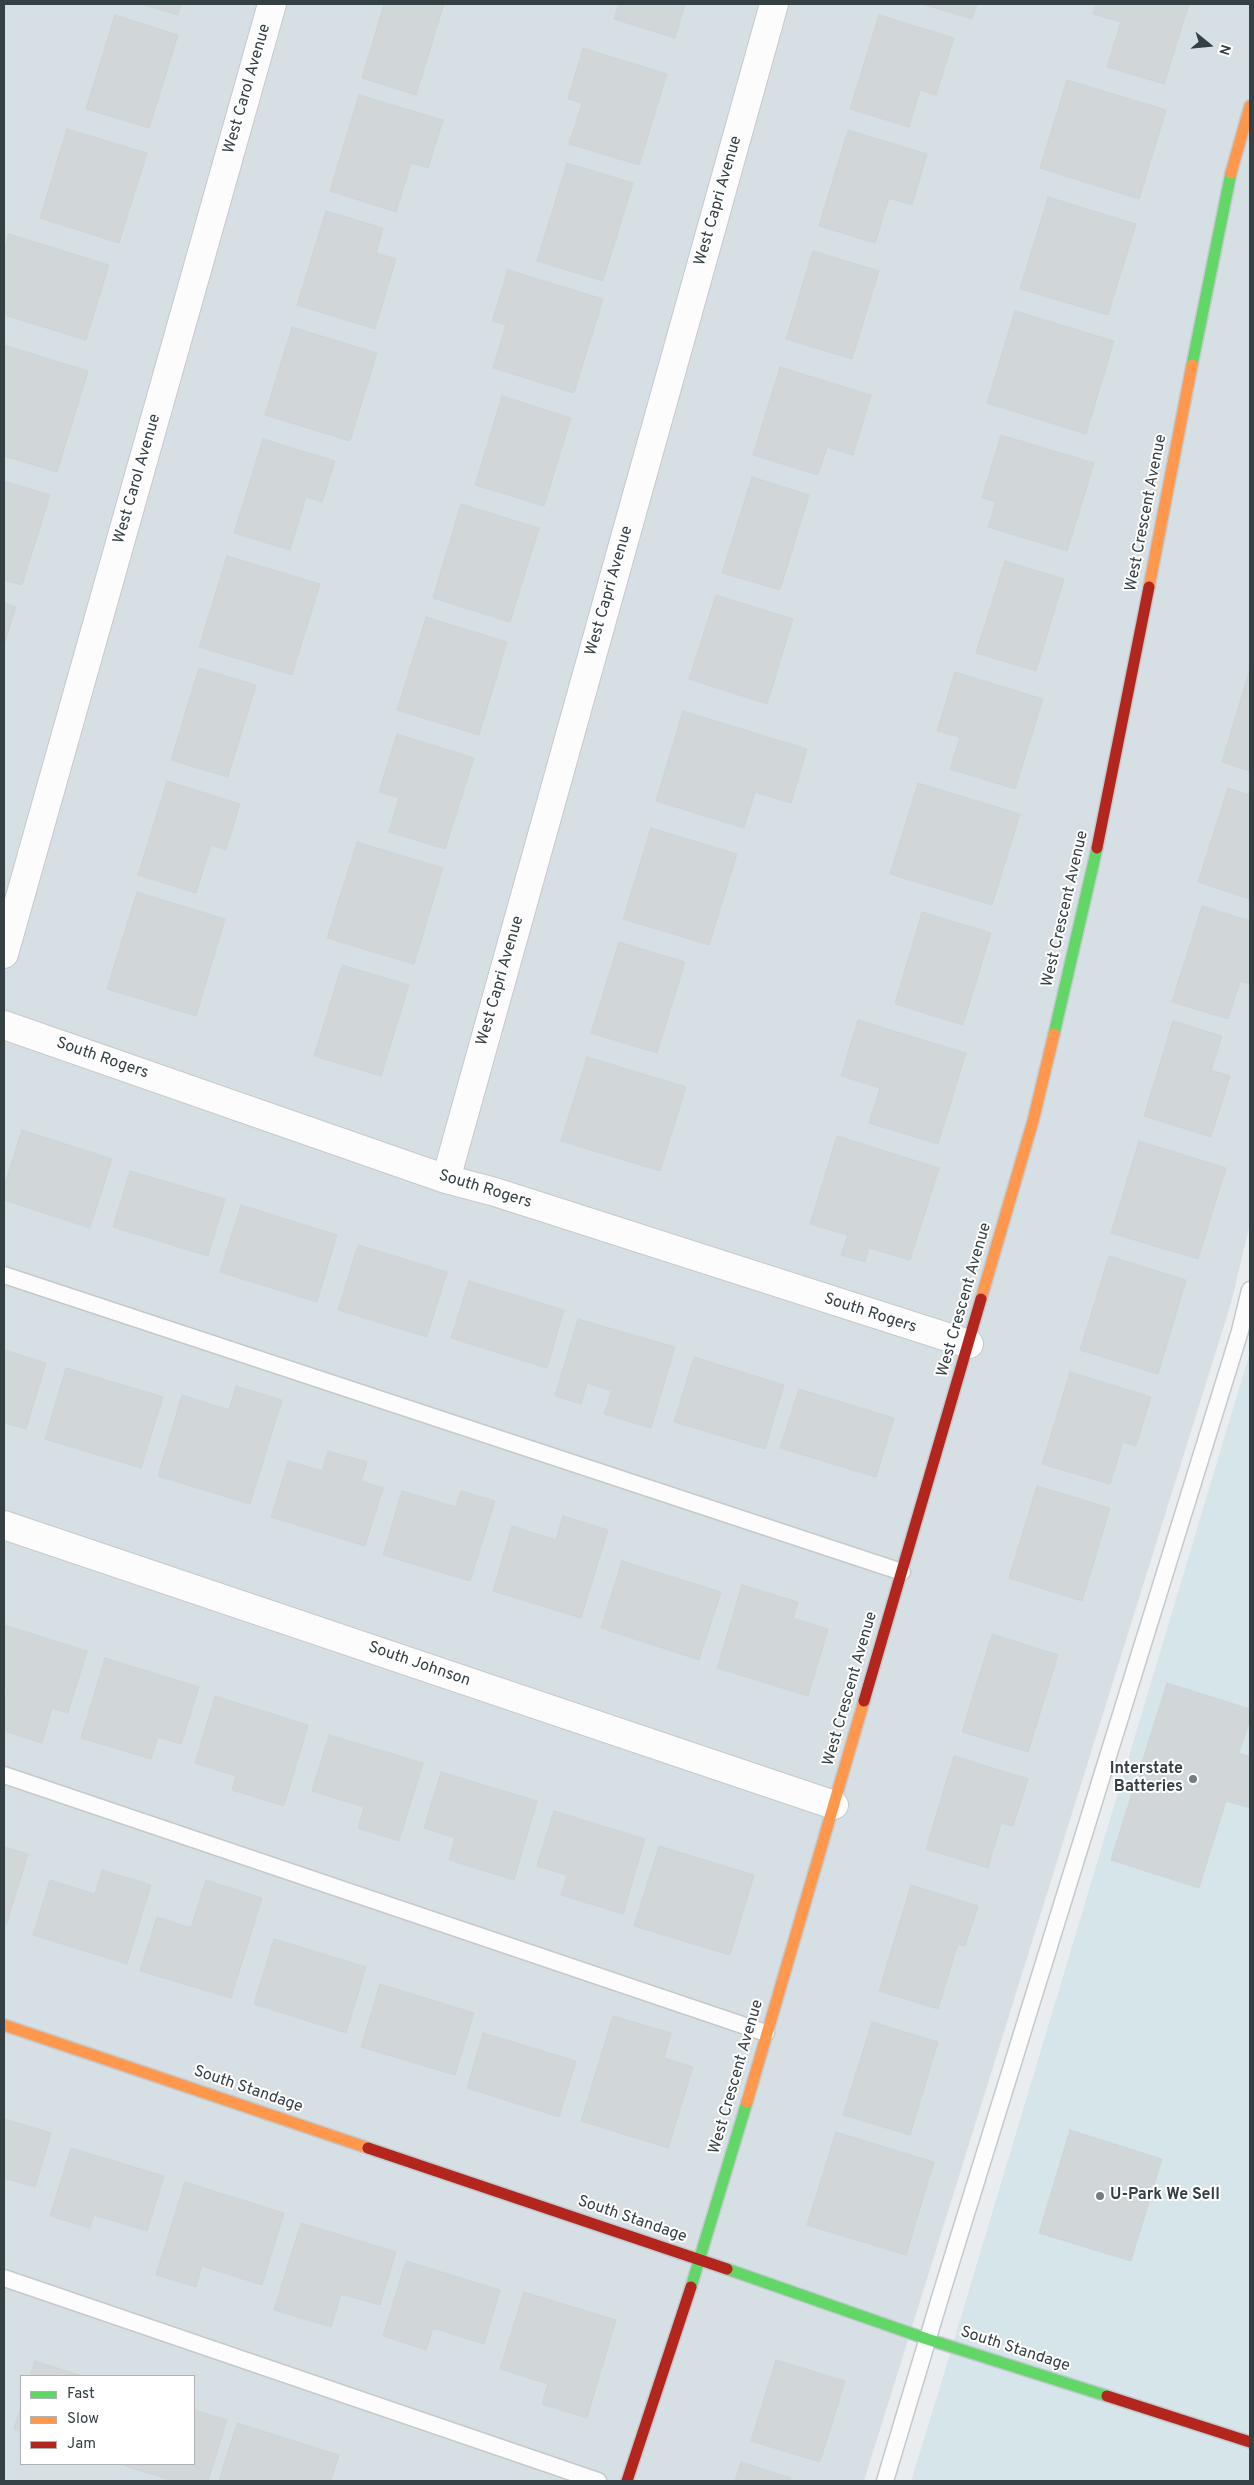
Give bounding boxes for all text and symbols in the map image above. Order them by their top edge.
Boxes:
north arrow [1184,20,1234,70]
street label: West Carol Avenue [220,22,276,156]
text: N [1214,42,1233,57]
street label: West Capri Avenue [691,134,747,268]
street label: West Carol Avenue [110,412,166,546]
street label: West Crescent Avenue [1122,433,1172,593]
street label: West Capri Avenue [582,524,638,658]
street label: West Crescent Avenue [1039,829,1093,989]
street label: West Capri Avenue [473,914,529,1048]
street label: South Rogers [53,1034,151,1084]
street label: South Rogers [436,1167,534,1213]
street label: West Crescent Avenue [934,1221,996,1379]
street label: South Rogers [821,1290,919,1338]
street label: West Crescent Avenue [820,1610,882,1768]
street label: South Johnson [365,1639,473,1691]
place label: Interstate Batteries [1110,1760,1183,1798]
marker: Interstate Batteries [1187,1773,1199,1785]
street label: West Crescent Avenue [706,1998,768,2156]
street label: South Standage [191,2062,305,2118]
place label: U-Park We Sell [1110,2186,1220,2206]
marker: U-Park We Sell [1094,2190,1106,2202]
street label: South Standage [575,2192,689,2248]
street label: South Standage [958,2323,1072,2377]
legend [20,2375,195,2465]
text: Fast [67,2385,95,2404]
text: Slow [67,2410,99,2429]
text: Jam [67,2435,96,2454]

